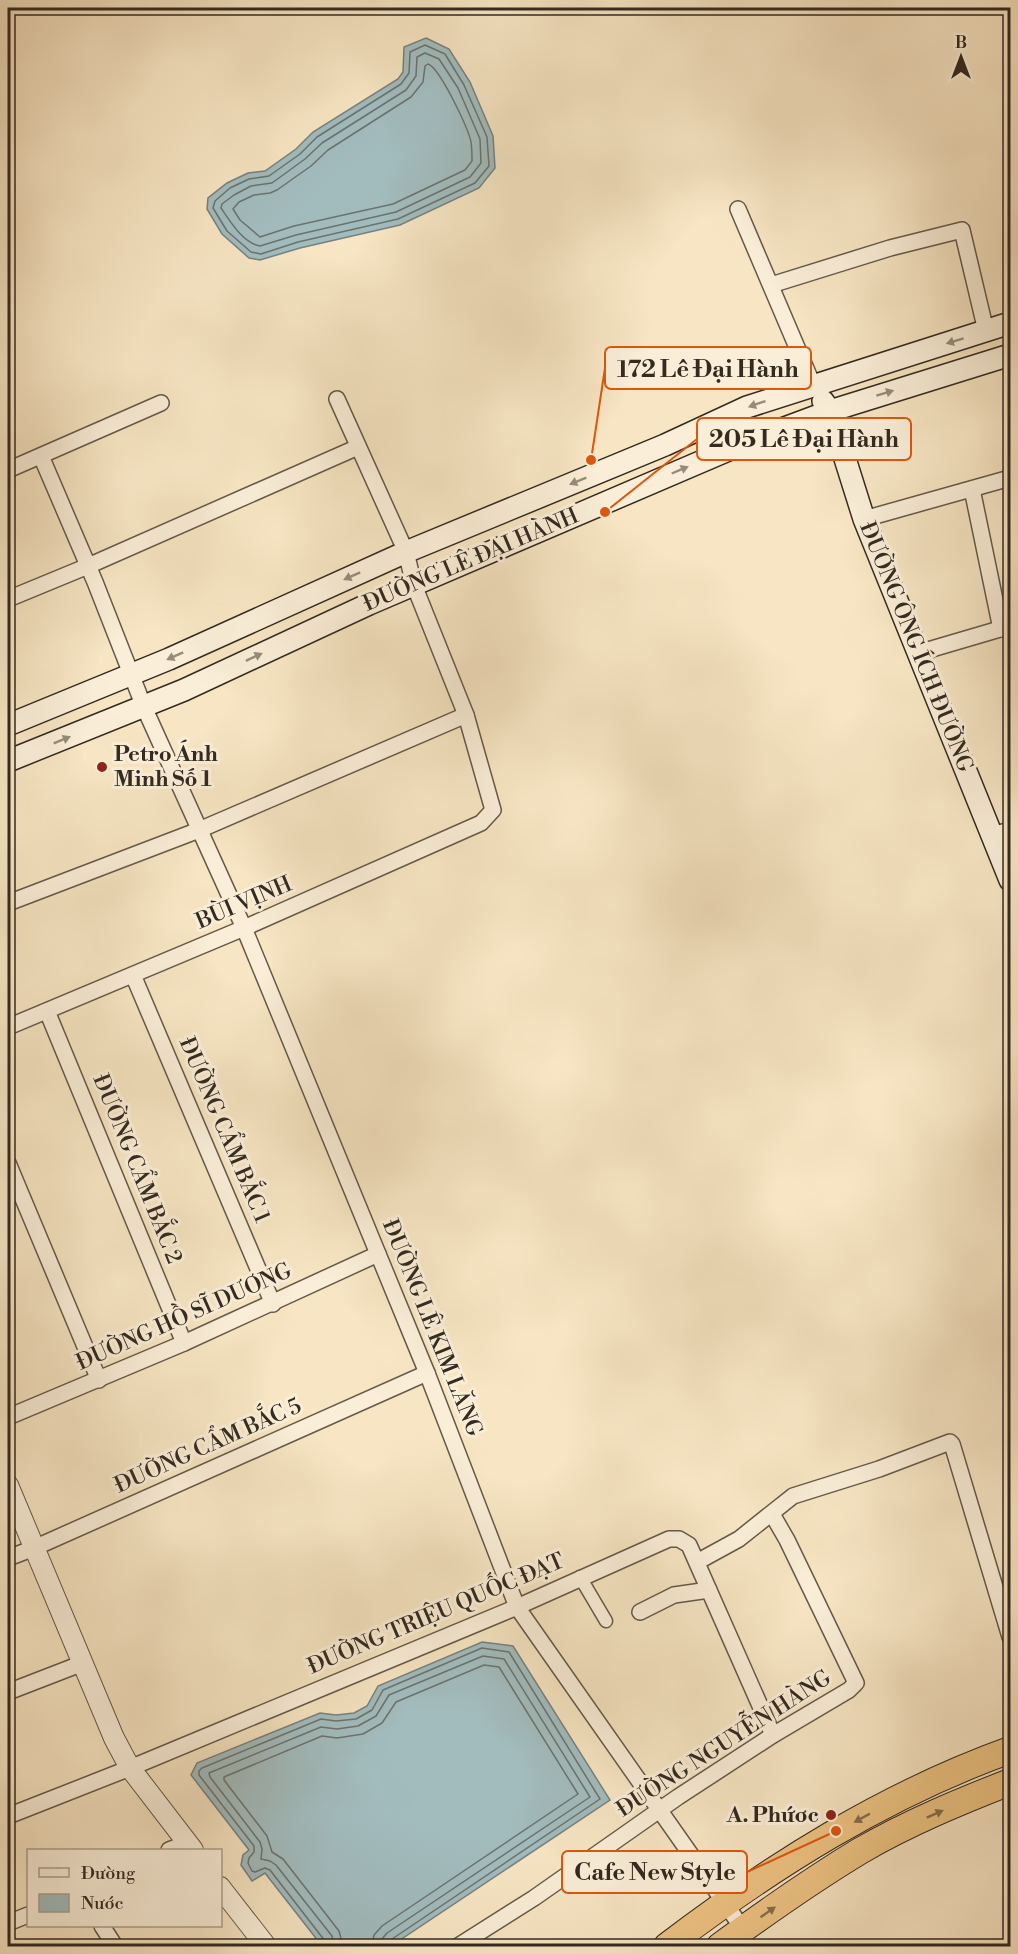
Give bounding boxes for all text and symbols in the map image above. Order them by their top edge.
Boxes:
north arrow [931,27,991,87]
text: B [955,33,967,53]
one-way arrow [946,336,964,346]
callout: 172 Lê Đại Hành [605,347,811,389]
text: 172 Lê Đại Hành [617,355,799,385]
one-way arrow [876,388,894,398]
one-way arrow [748,399,766,409]
callout: 205 Lê Đại Hành [697,418,911,460]
text: 205 Lê Đại Hành [709,425,899,455]
one-way arrow [671,465,689,475]
one-way arrow [569,476,587,486]
street label: ĐƯỜNG LÊ ĐẠI HÀNH [359,500,583,618]
street label: ĐƯỜNG ÔNG ÍCH ĐƯỜNG [853,517,980,776]
one-way arrow [343,571,361,581]
one-way arrow [166,652,183,661]
one-way arrow [246,653,263,662]
one-way arrow [53,735,71,744]
place label: Petro Ánh Minh Số 1 [114,739,218,793]
marker: Petro Ánh Minh Số 1 [95,760,109,774]
street label: BÙI VỊNH [190,869,297,936]
street label: ĐƯỜNG CẨM BẮC 1 [173,1031,280,1227]
street label: ĐƯỜNG CẨM BẮC 2 [87,1068,192,1268]
street label: ĐƯỜNG LÊ KIM LĂNG [376,1215,490,1440]
street label: ĐƯỜNG HỒ SĨ DƯƠNG [70,1254,296,1377]
street label: ĐƯỜNG CẨM BẮC 5 [108,1388,306,1499]
street label: ĐƯỜNG TRIỆU QUỐC ĐẠT [302,1544,568,1680]
street label: ĐƯỜNG NGUYỄN HÀNG [610,1661,836,1823]
place label: A. Phứơc [725,1802,819,1829]
marker: A. Phứơc [824,1808,838,1822]
one-way arrow [927,1809,944,1818]
one-way arrow [853,1813,870,1823]
legend [27,1849,222,1927]
callout: Cafe New Style [562,1851,747,1893]
text: Cafe New Style [574,1858,736,1888]
text: Đường [81,1862,136,1885]
text: Nước [81,1892,124,1915]
one-way arrow [759,1906,775,1918]

